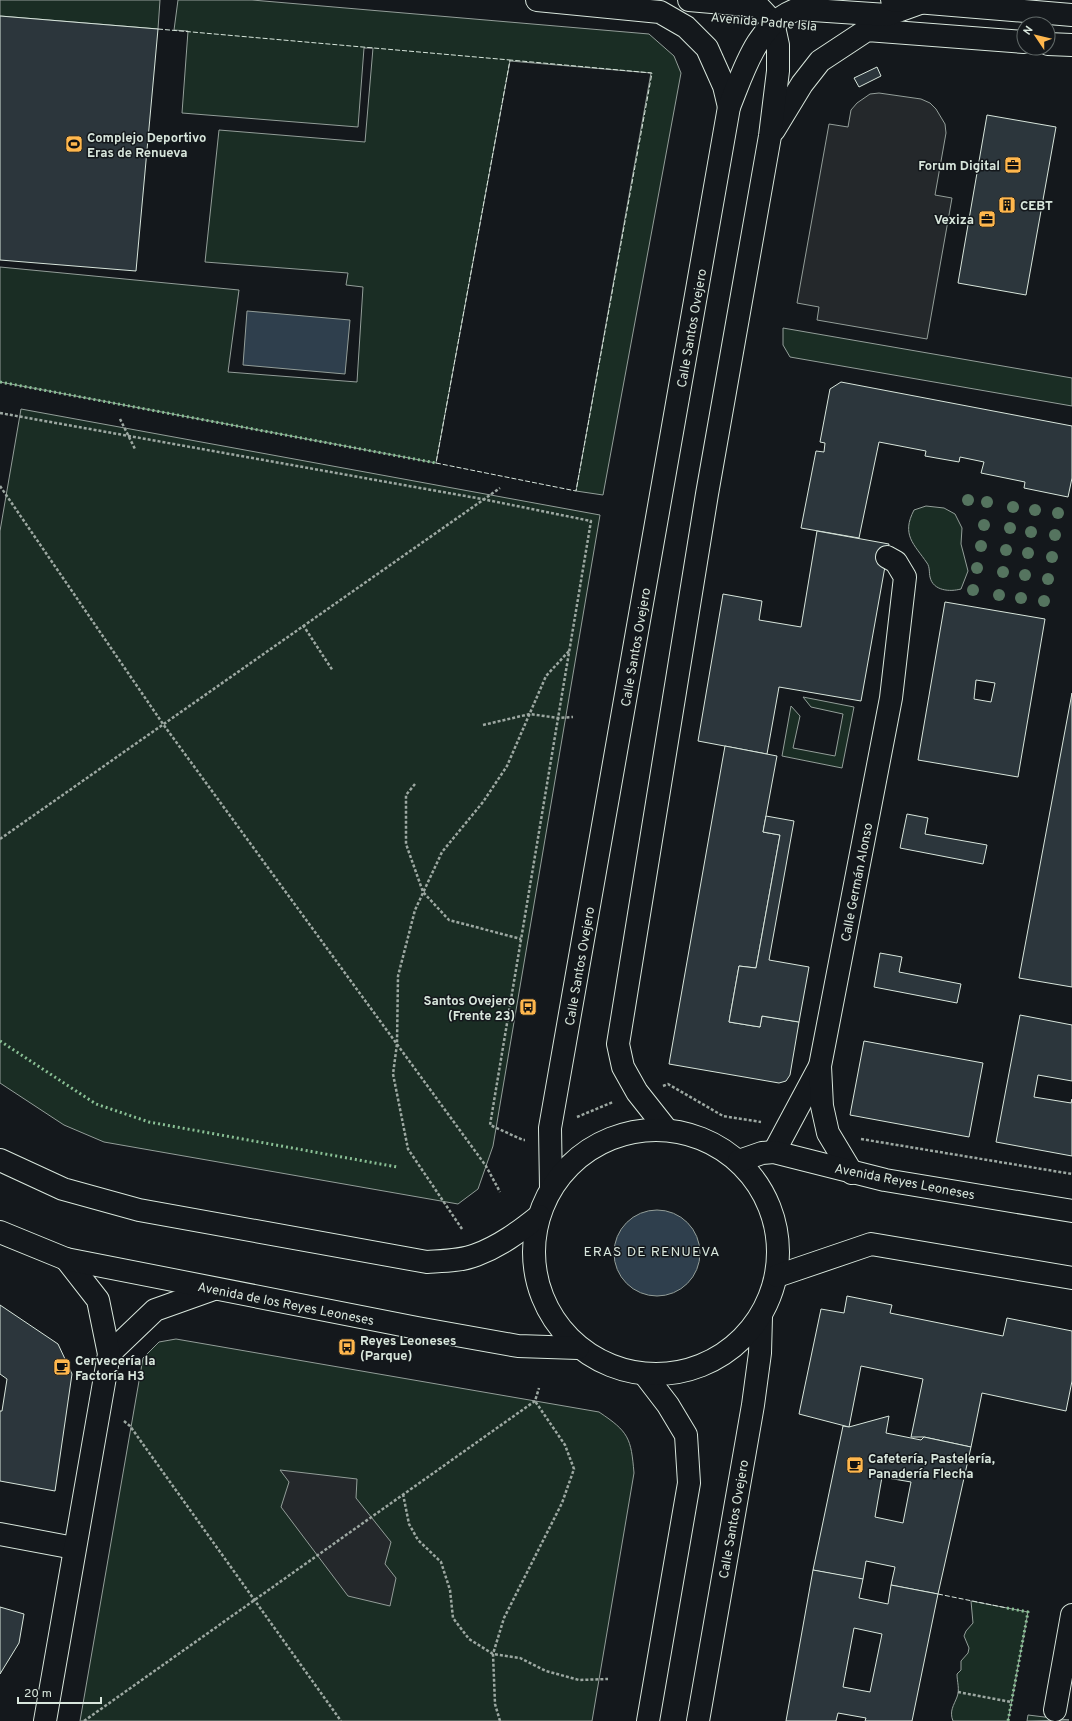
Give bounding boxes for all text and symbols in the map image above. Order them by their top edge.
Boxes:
street label: Avenida Padre Isla [710,10,818,36]
north arrow [1016,16,1056,56]
text: N [1021,24,1037,38]
place label: Complejo Deportivo Eras de Renueva [87,131,206,162]
sports icon: Complejo Deportivo Eras de Renueva [64,134,84,154]
office icon: Forum Digital [1003,155,1023,175]
place label: Forum Digital [918,159,1000,175]
building icon: CEBT [997,195,1017,215]
place label: CEBT [1020,199,1053,215]
office icon: Vexiza [977,209,997,229]
place label: Vexiza [934,213,974,229]
street label: Calle Santos Ovejero [675,268,711,389]
street label: Calle Santos Ovejero [619,587,655,708]
street label: Calle Germán Alonso [839,822,877,943]
street label: Calle Santos Ovejero [563,906,599,1027]
place label: Santos Ovejero (Frente 23) [423,994,515,1025]
bus stop icon: Santos Ovejero (Frente 23) [518,997,538,1017]
street label: Avenida Reyes Leoneses [833,1162,976,1204]
district label: ERAS DE RENUEVA [583,1244,721,1261]
street label: Avenida de los Reyes Leoneses [196,1280,375,1330]
place label: Reyes Leoneses (Parque) [360,1334,456,1365]
bus stop icon: Reyes Leoneses (Parque) [337,1337,357,1357]
place label: Cervecería la Factoría H3 [75,1354,156,1385]
cafe icon: Cervecería la Factoría H3 [52,1357,72,1377]
place label: Cafetería, Pastelería, Panadería Flecha [868,1452,995,1483]
cafe icon: Cafetería, Pastelería, Panadería Flecha [845,1455,865,1475]
street label: Calle Santos Ovejero [717,1459,753,1580]
scale bar [18,1679,101,1705]
text: 20 m [24,1686,52,1702]

